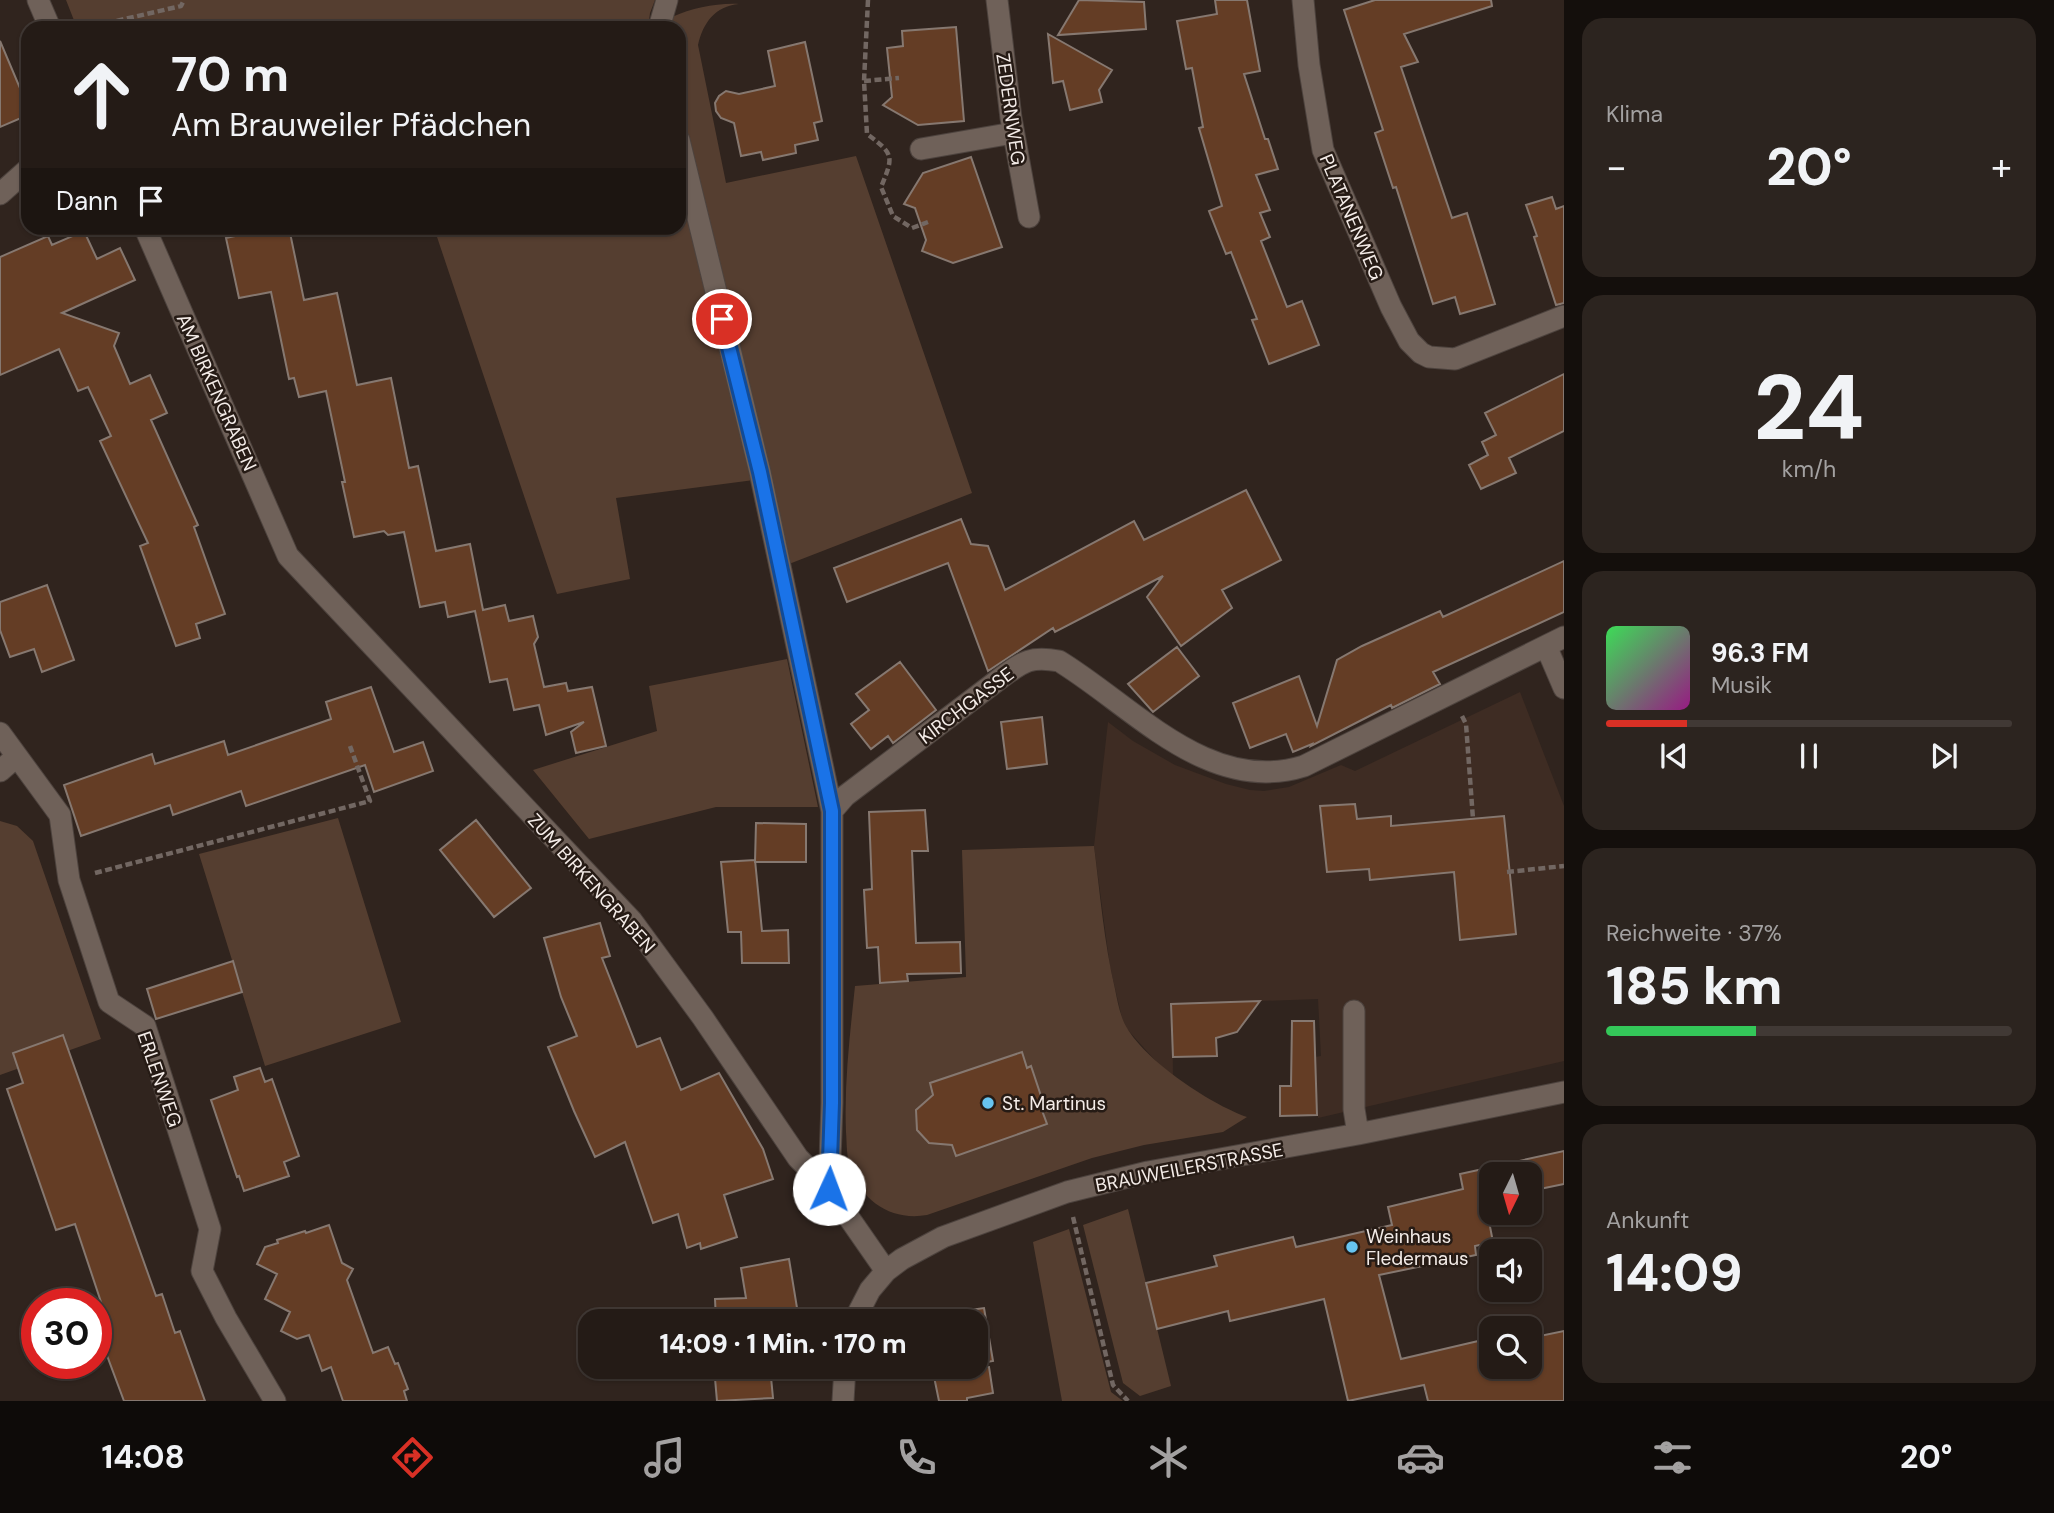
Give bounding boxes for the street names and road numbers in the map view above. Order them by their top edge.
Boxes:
street label: ZEDERNWEG [990,51,1031,167]
street label: PLATANENWEG [1314,150,1389,284]
street label: AM BIRKENGRABEN [171,310,262,475]
street label: KIRCHGASSE [914,661,1019,749]
street label: ZUM BIRKENGRABEN [522,808,661,958]
street label: ERLENWEG [132,1028,188,1130]
street label: BRAUWEILERSTRASSE [1093,1137,1285,1198]

